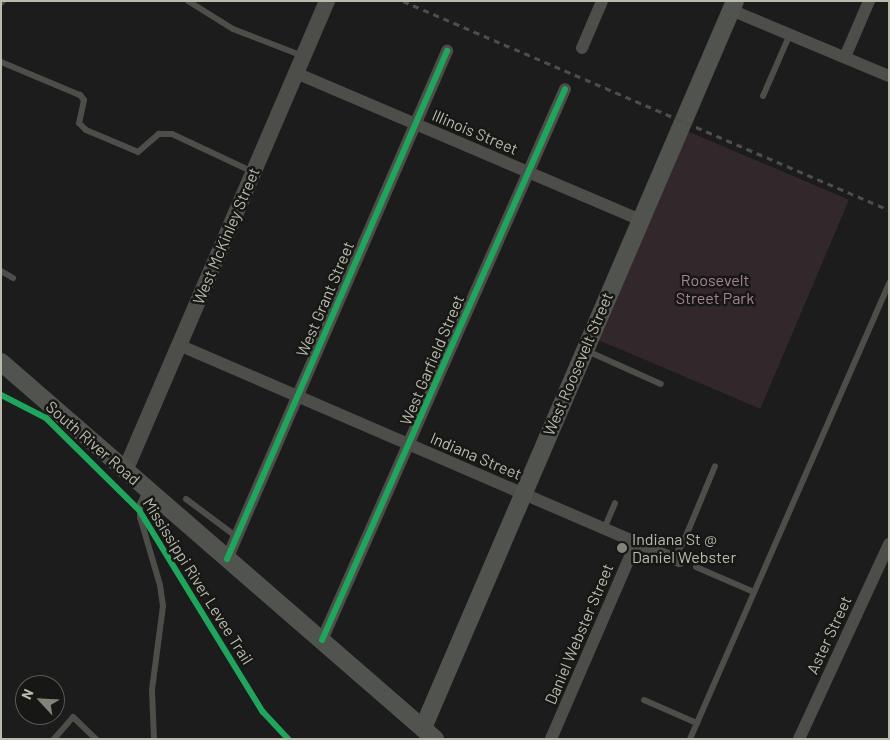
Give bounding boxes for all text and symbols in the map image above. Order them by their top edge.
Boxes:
street label: Illinois Street [429,105,521,159]
street label: West McKinley Street [188,165,264,307]
street label: West Grant Street [292,238,358,360]
park label: Roosevelt Street Park [676,270,754,308]
street label: West Roosevelt Street [539,289,617,439]
street label: West Garfield Street [396,292,468,428]
street label: South River Road [42,397,144,489]
street label: Indiana Street [427,428,525,484]
street label: Mississippi River Levee Trail [139,494,257,668]
place label: Indiana St @ Daniel Webster [632,529,736,567]
marker: Indiana St @ Daniel Webster [616,542,628,554]
street label: Daniel Webster Street [541,561,617,707]
street label: Aster Street [803,593,855,677]
north arrow [15,675,65,725]
text: N [17,686,37,702]

